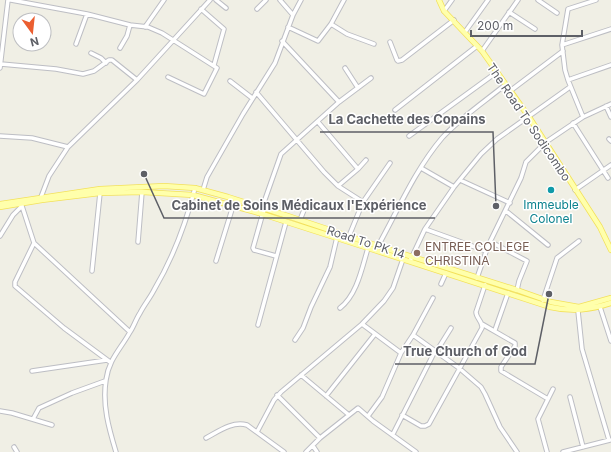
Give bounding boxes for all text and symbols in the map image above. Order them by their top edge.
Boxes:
north arrow [12,12,52,52]
scale bar [471,12,582,38]
text: 200 m [477,18,513,33]
text: N [29,34,40,50]
street label: The Road To Sodicombo [484,60,574,184]
callout: La Cachette des Copains [320,107,493,132]
text: La Cachette des Copains [328,111,486,127]
marker: Immeuble Colonel [546,185,556,195]
callout: Cabinet de Soins Médicaux l'Expérience [164,193,435,218]
text: Cabinet de Soins Médicaux l'Expérience [171,197,427,213]
place label: Immeuble Colonel [523,197,579,226]
street label: Road To PK 14 [325,222,407,262]
place label: ENTREE COLLEGE CHRISTINA [425,239,529,268]
marker: ENTREE COLLEGE CHRISTINA [412,248,422,258]
callout: True Church of God [395,339,535,364]
text: True Church of God [403,343,527,359]

